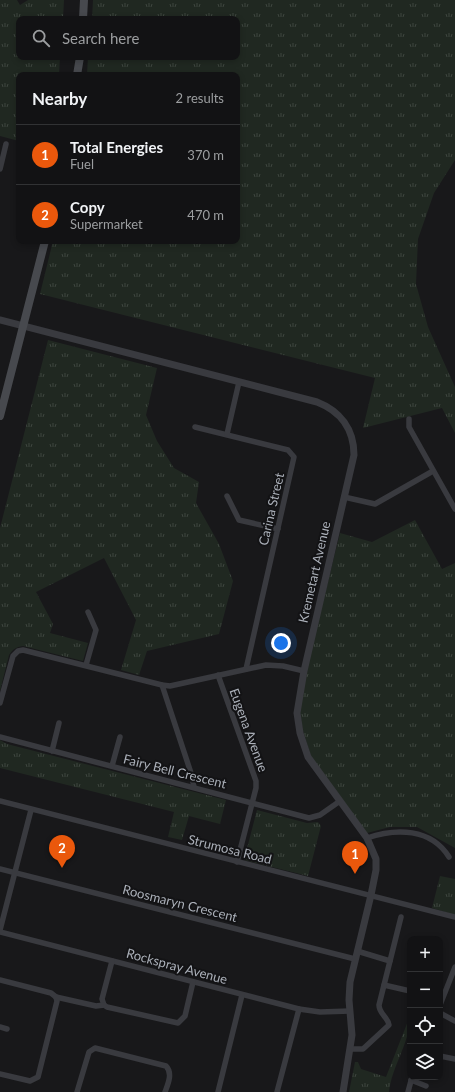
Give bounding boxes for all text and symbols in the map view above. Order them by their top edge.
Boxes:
search box [16,16,240,60]
icon: search [30,27,52,49]
text: Search here [62,29,139,47]
text: Nearby [32,88,87,109]
text: 2 results [176,90,224,106]
text: Total Energies [70,138,163,156]
text: 1 [41,147,49,163]
text: 370 m [187,147,224,163]
text: Fuel [70,156,94,172]
text: Copy [70,198,105,216]
text: 2 [41,207,49,223]
text: 470 m [187,207,224,223]
text: Supermarket [70,216,143,232]
street label: Carina Street [255,471,287,547]
street label: Kremetart Avenue [295,519,334,624]
your location [271,633,291,653]
street label: Eugena Avenue [226,686,272,774]
street label: Fairy Bell Crescent [122,750,228,792]
street label: Strumosa Road [186,831,274,867]
pin: 2 [49,835,75,868]
pin: 1 [342,841,368,874]
street label: Roosmaryn Crescent [121,881,239,925]
map controls [407,936,443,1080]
button: + [407,936,443,972]
street label: Rockspray Avenue [125,945,229,987]
button: − [407,972,443,1008]
button: locate [407,1008,443,1044]
button: layers [407,1044,443,1080]

